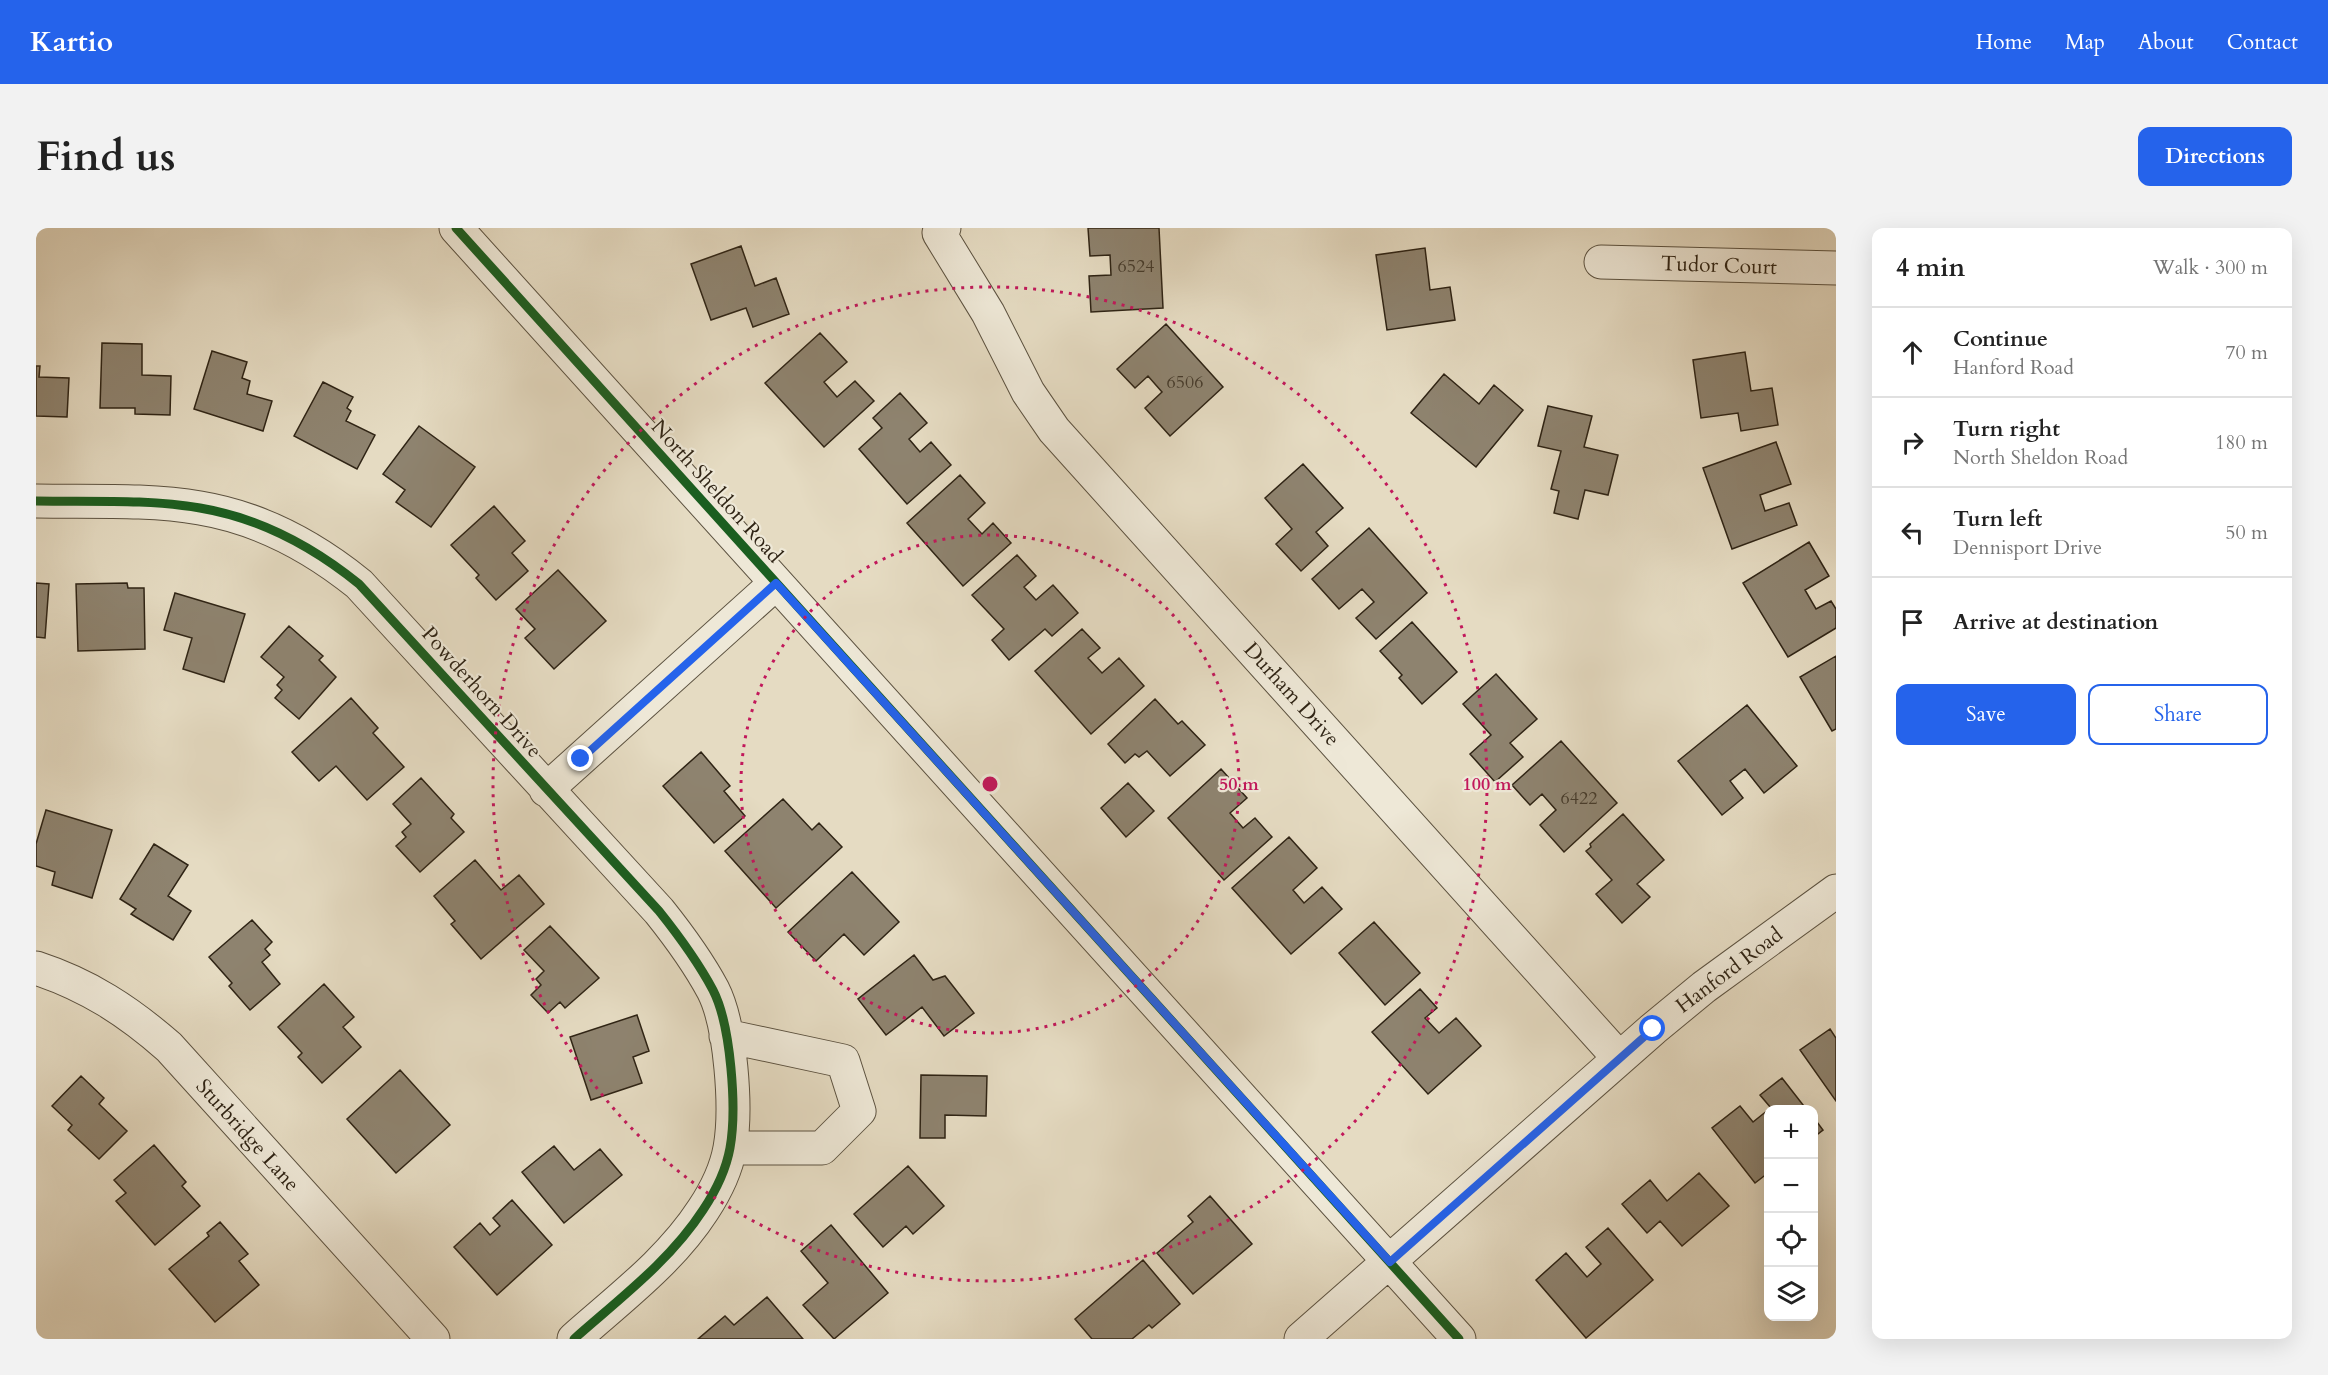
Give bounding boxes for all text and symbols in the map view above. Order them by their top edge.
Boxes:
text: Kartio [30,23,113,61]
text: Home [1976,28,2032,57]
text: Map [2065,28,2105,57]
text: About [2138,28,2194,57]
text: Contact [2227,28,2298,57]
button: Directions [2138,127,2292,186]
text: Find us [36,128,176,185]
street label: Tudor Court [1661,249,1778,282]
text: 4 min [1896,250,1965,285]
house number: 6524 [1118,254,1154,279]
text: Walk · 300 m [2153,254,2268,281]
text: Continue [1953,324,2048,354]
icon: ahead [1896,336,1929,369]
text: 70 m [2225,339,2268,366]
text: Hanford Road [1953,354,2074,381]
house number: 6506 [1167,370,1203,395]
street label: North Sheldon Road [644,413,789,569]
text: Turn right [1953,414,2060,444]
icon: right [1896,426,1929,459]
text: 180 m [2215,429,2268,456]
text: North Sheldon Road [1953,444,2128,471]
text: Turn left [1953,504,2042,534]
icon: left [1896,516,1929,549]
text: 50 m [2225,519,2268,546]
text: Dennisport Drive [1953,534,2102,561]
icon: arrive [1896,606,1929,639]
text: Arrive at destination [1953,607,2158,637]
street label: Powderhorn Drive [415,620,549,764]
street label: Durham Drive [1237,636,1346,753]
button: Save [1896,684,2076,745]
button: Share [2088,684,2268,745]
route end [567,745,593,771]
text: 50 m [1219,772,1259,797]
text: 100 m [1462,772,1512,797]
centre of rings [980,774,1000,794]
house number: 6422 [1561,786,1597,811]
street label: Hanford Road [1670,921,1789,1020]
route start [1639,1015,1665,1041]
street label: Sturbridge Lane [189,1073,306,1198]
map controls [1764,1105,1818,1321]
button: + [1764,1105,1818,1159]
button: − [1764,1159,1818,1213]
button: locate [1764,1213,1818,1267]
button: layers [1764,1267,1818,1321]

